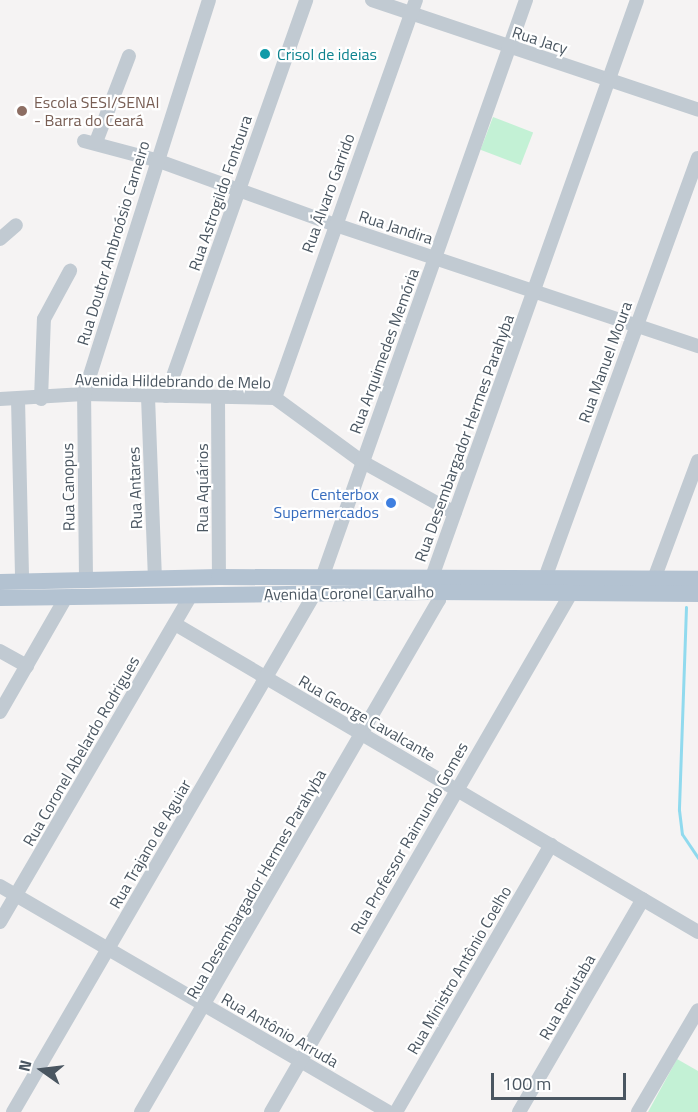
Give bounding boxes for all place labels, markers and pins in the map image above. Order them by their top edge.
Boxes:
place label: Crisol de ideias [277,44,377,64]
marker: Crisol de ideias [258,47,272,61]
place label: Escola SESI/SENAI - Barra do Ceará [34,92,159,130]
marker: Escola SESI/SENAI - Barra do Ceará [15,104,29,118]
place label: Centerbox Supermercados [274,484,379,522]
marker: Centerbox Supermercados [384,496,398,510]

